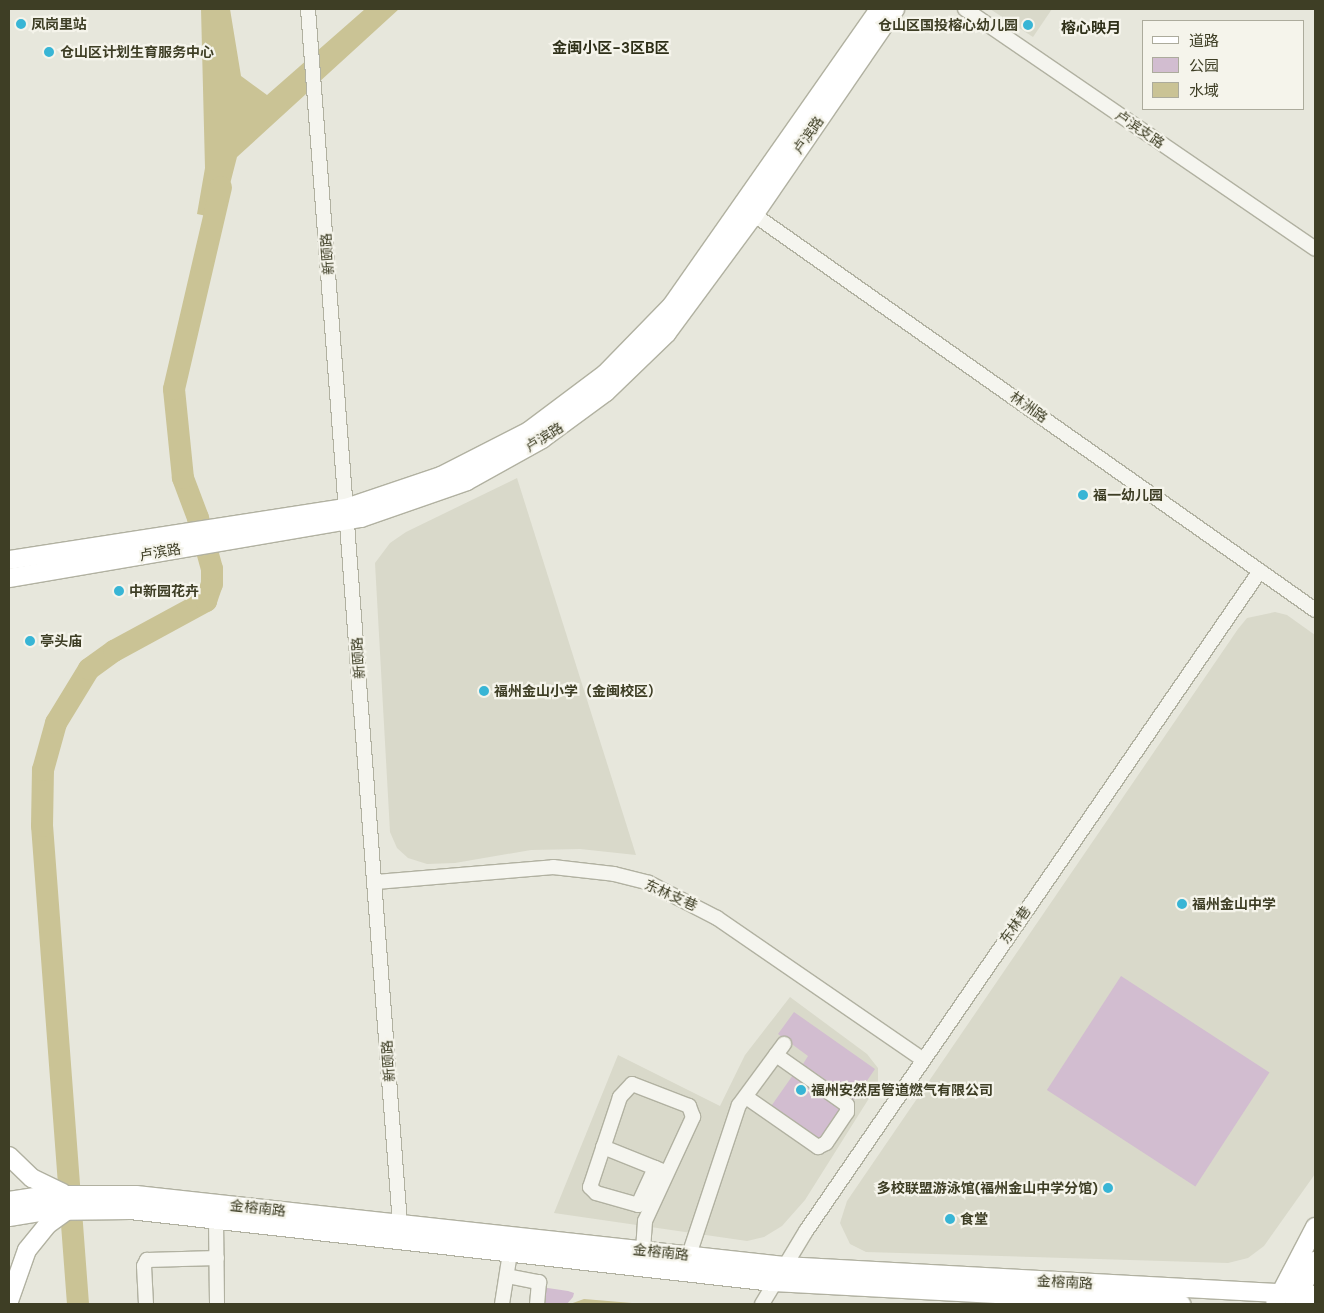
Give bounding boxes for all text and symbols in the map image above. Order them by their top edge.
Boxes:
place label: 凤岗里站 [31,16,87,32]
place label: 仓山区国投榕心幼儿园 [878,17,1018,33]
marker: 凤岗里站 [15,18,27,30]
marker: 仓山区国投榕心幼儿园 [1022,19,1034,31]
district label: 榕心映月 [1061,20,1121,38]
legend [1142,20,1304,110]
text: 道路 [1189,31,1219,51]
district label: 金闽小区-3区B区 [552,40,670,58]
place label: 仓山区计划生育服务中心 [60,44,214,60]
marker: 仓山区计划生育服务中心 [42,45,56,59]
text: 公园 [1189,56,1219,76]
text: 水域 [1189,81,1219,101]
street label: 卢滨支路 [1112,106,1168,152]
street label: 卢滨路 [789,113,827,157]
street label: 新颐路 [317,232,337,276]
street label: 林洲路 [1007,388,1051,426]
street label: 卢滨路 [522,419,566,455]
place label: 福一幼儿园 [1093,487,1163,503]
marker: 福一幼儿园 [1077,489,1089,501]
street label: 卢滨路 [138,540,182,564]
place label: 中新园花卉 [129,583,199,599]
marker: 中新园花卉 [113,585,125,597]
place label: 亭头庙 [40,633,82,649]
marker: 亭头庙 [24,635,36,647]
street label: 新颐路 [348,636,368,680]
place label: 福州金山小学（金闽校区） [494,683,662,699]
marker: 福州金山小学（金闽校区） [478,685,490,697]
street label: 东林支巷 [642,876,700,914]
place label: 福州金山中学 [1192,896,1276,912]
marker: 福州金山中学 [1176,898,1188,910]
street label: 东林巷 [996,903,1034,947]
street label: 新颐路 [378,1039,398,1083]
place label: 福州安然居管道燃气有限公司 [811,1082,993,1098]
marker: 福州安然居管道燃气有限公司 [795,1084,807,1096]
place label: 多校联盟游泳馆(福州金山中学分馆) [877,1180,1098,1196]
marker: 多校联盟游泳馆(福州金山中学分馆) [1102,1182,1114,1194]
street label: 金榕南路 [229,1197,287,1219]
place label: 食堂 [960,1211,988,1227]
marker: 食堂 [944,1213,956,1225]
street label: 金榕南路 [632,1241,690,1263]
street label: 金榕南路 [1037,1272,1093,1292]

